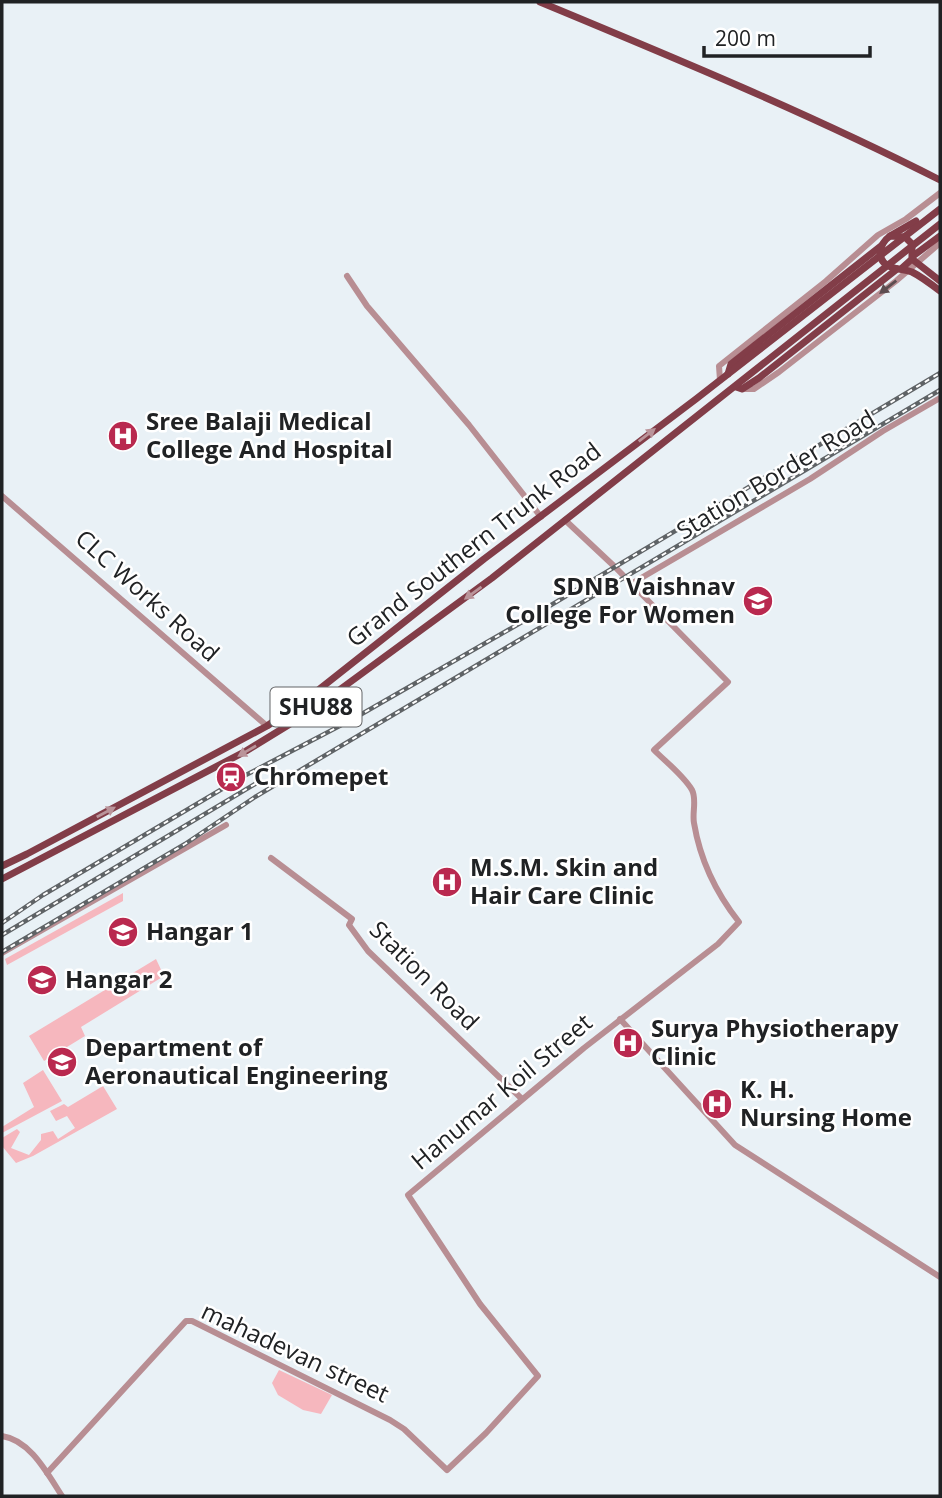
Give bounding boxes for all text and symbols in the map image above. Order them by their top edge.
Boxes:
scale bar [704,14,870,58]
text: 200 m [715,24,776,52]
one-way arrow [879,280,897,294]
street label: Station Border Road [670,401,881,546]
place label: Sree Balaji Medical College And Hospital [146,404,393,465]
hospital icon: Sree Balaji Medical College And Hospital [106,419,140,453]
one-way arrow [637,428,655,443]
street label: Grand Southern Trunk Road [339,434,607,654]
street label: CLC Works Road [69,521,227,668]
place label: SDNB Vaishnav College For Women [505,569,735,630]
school or university icon: SDNB Vaishnav College For Women [741,584,775,618]
one-way arrow [464,585,482,599]
road number: SHU88 [270,688,362,726]
one-way arrow [237,745,256,757]
place label: Chromepet [254,759,388,792]
station icon: Chromepet [214,760,248,794]
one-way arrow [96,806,116,818]
place label: M.S.M. Skin and Hair Care Clinic [470,850,658,911]
hospital icon: M.S.M. Skin and Hair Care Clinic [430,865,464,899]
street label: Station Road [363,913,487,1037]
place label: Hangar 1 [146,914,254,947]
school or university icon: Hangar 1 [106,915,140,949]
place label: Hangar 2 [65,962,173,995]
school or university icon: Hangar 2 [25,963,59,997]
street label: Hanumar Koil Street [404,1005,598,1176]
place label: Surya Physiotherapy Clinic [651,1011,899,1072]
hospital icon: Surya Physiotherapy Clinic [611,1026,645,1060]
place label: Department of Aeronautical Engineering [85,1030,388,1091]
school or university icon: Department of Aeronautical Engineering [45,1045,79,1079]
place label: K. H. Nursing Home [740,1072,912,1133]
hospital icon: K. H. Nursing Home [700,1087,734,1121]
street label: mahadevan street [197,1294,395,1410]

